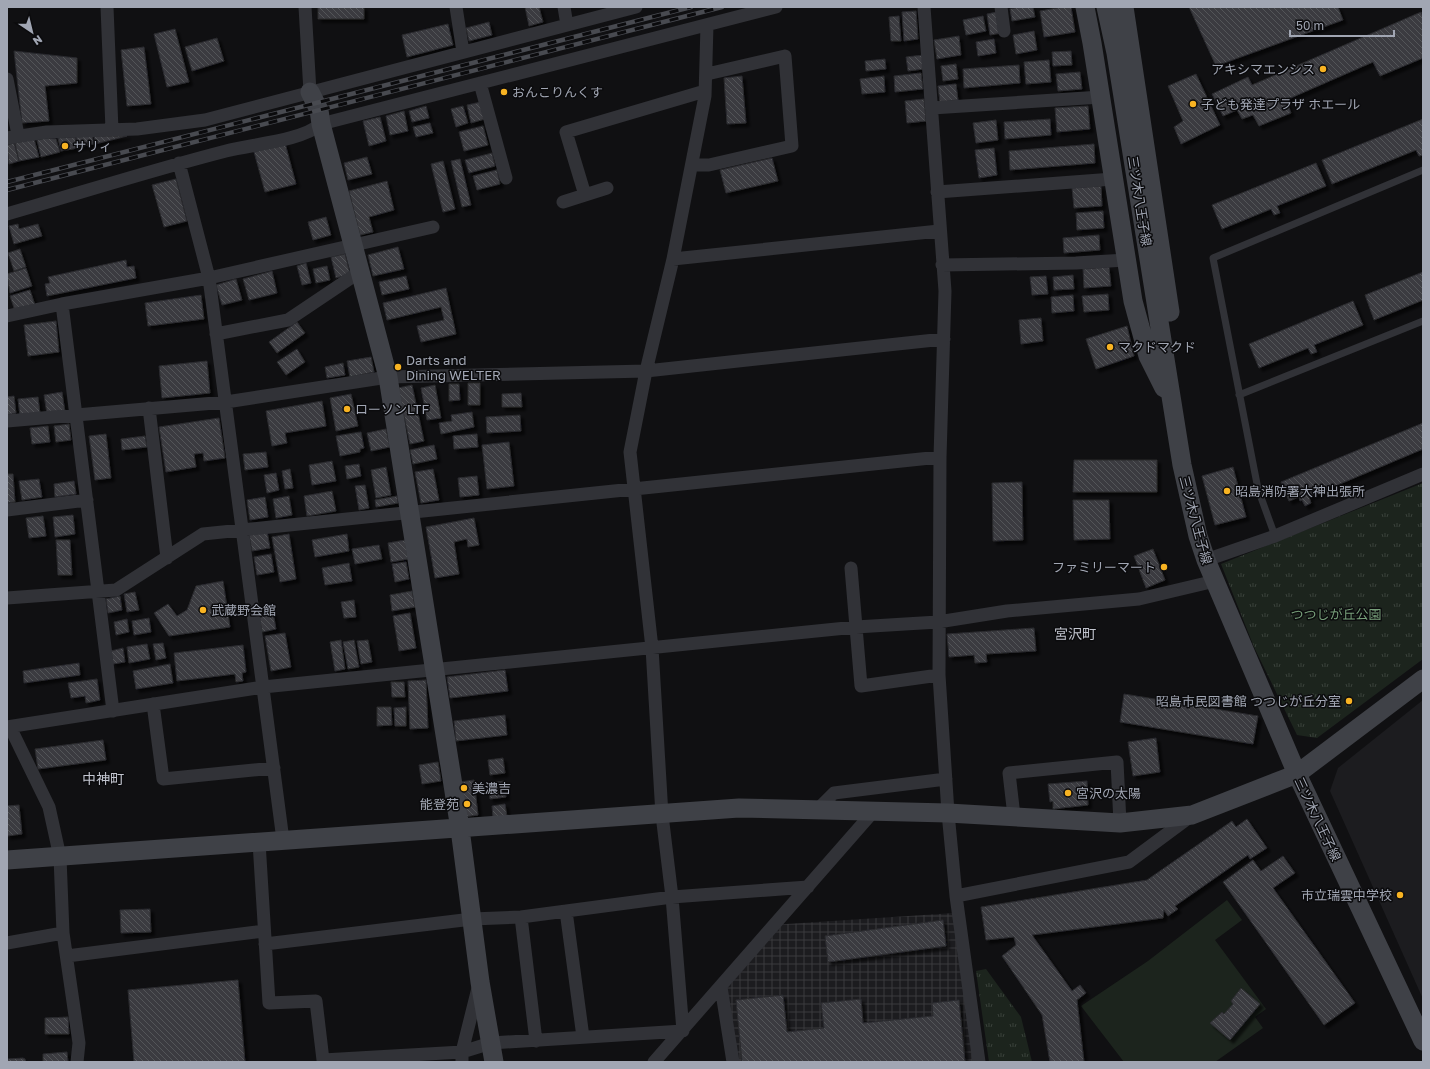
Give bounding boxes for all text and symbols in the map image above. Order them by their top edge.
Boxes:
north arrow [12,12,52,52]
scale bar [1290,12,1394,38]
text: 50 m [1296,18,1324,33]
text: N [31,33,45,48]
place label: アキシマエンシス [1211,61,1315,77]
marker: アキシマエンシス [1318,64,1328,74]
place label: おんこりんくす [512,84,603,100]
marker: おんこりんくす [499,87,509,97]
place label: 子ども発達プラザ ホエール [1201,96,1360,112]
marker: 子ども発達プラザ ホエール [1188,99,1198,109]
place label: サリィ [73,138,112,154]
marker: サリィ [60,141,70,151]
street label: 三ツ木八王子線 [1125,155,1155,247]
place label: マクドマクド [1118,339,1196,355]
marker: マクドマクド [1105,342,1115,352]
place label: Darts and Dining WELTER [406,352,501,383]
marker: Darts and Dining WELTER [393,362,403,372]
place label: ローソンLTF [355,401,429,417]
marker: ローソンLTF [342,404,352,414]
street label: 三ツ木八王子線 [1176,474,1216,566]
place label: 昭島消防署大神出張所 [1235,483,1365,499]
marker: 昭島消防署大神出張所 [1222,486,1232,496]
place label: ファミリーマート [1052,559,1156,575]
marker: ファミリーマート [1159,562,1169,572]
place label: 武蔵野会館 [211,602,276,618]
marker: 武蔵野会館 [198,605,208,615]
park label: つつじが丘公園 [1290,606,1382,622]
district label: 宮沢町 [1054,625,1096,642]
place label: 昭島市民図書館 つつじが丘分室 [1156,693,1341,709]
marker: 昭島市民図書館 つつじが丘分室 [1344,696,1354,706]
district label: 中神町 [82,770,124,787]
street label: 三ツ木八王子線 [1292,774,1344,864]
place label: 美濃吉 [472,780,511,796]
marker: 美濃吉 [459,783,469,793]
place label: 宮沢の太陽 [1076,785,1141,801]
marker: 宮沢の太陽 [1063,788,1073,798]
place label: 能登苑 [420,796,459,812]
marker: 能登苑 [462,799,472,809]
place label: 市立瑞雲中学校 [1301,887,1392,903]
marker: 市立瑞雲中学校 [1395,890,1405,900]

